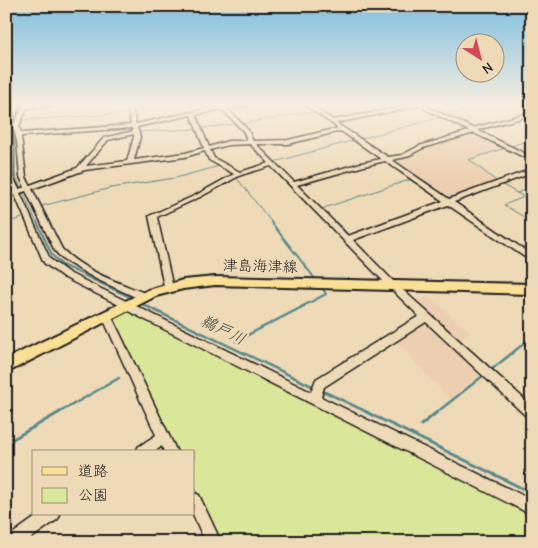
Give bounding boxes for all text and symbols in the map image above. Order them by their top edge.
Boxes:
north arrow [456,32,506,82]
text: N [479,59,496,78]
street label: 津島海津線 [222,256,298,276]
water label: 鵜戸川 [197,311,249,349]
legend [32,450,195,516]
text: 道路 [78,462,108,480]
text: 公園 [78,486,108,504]

